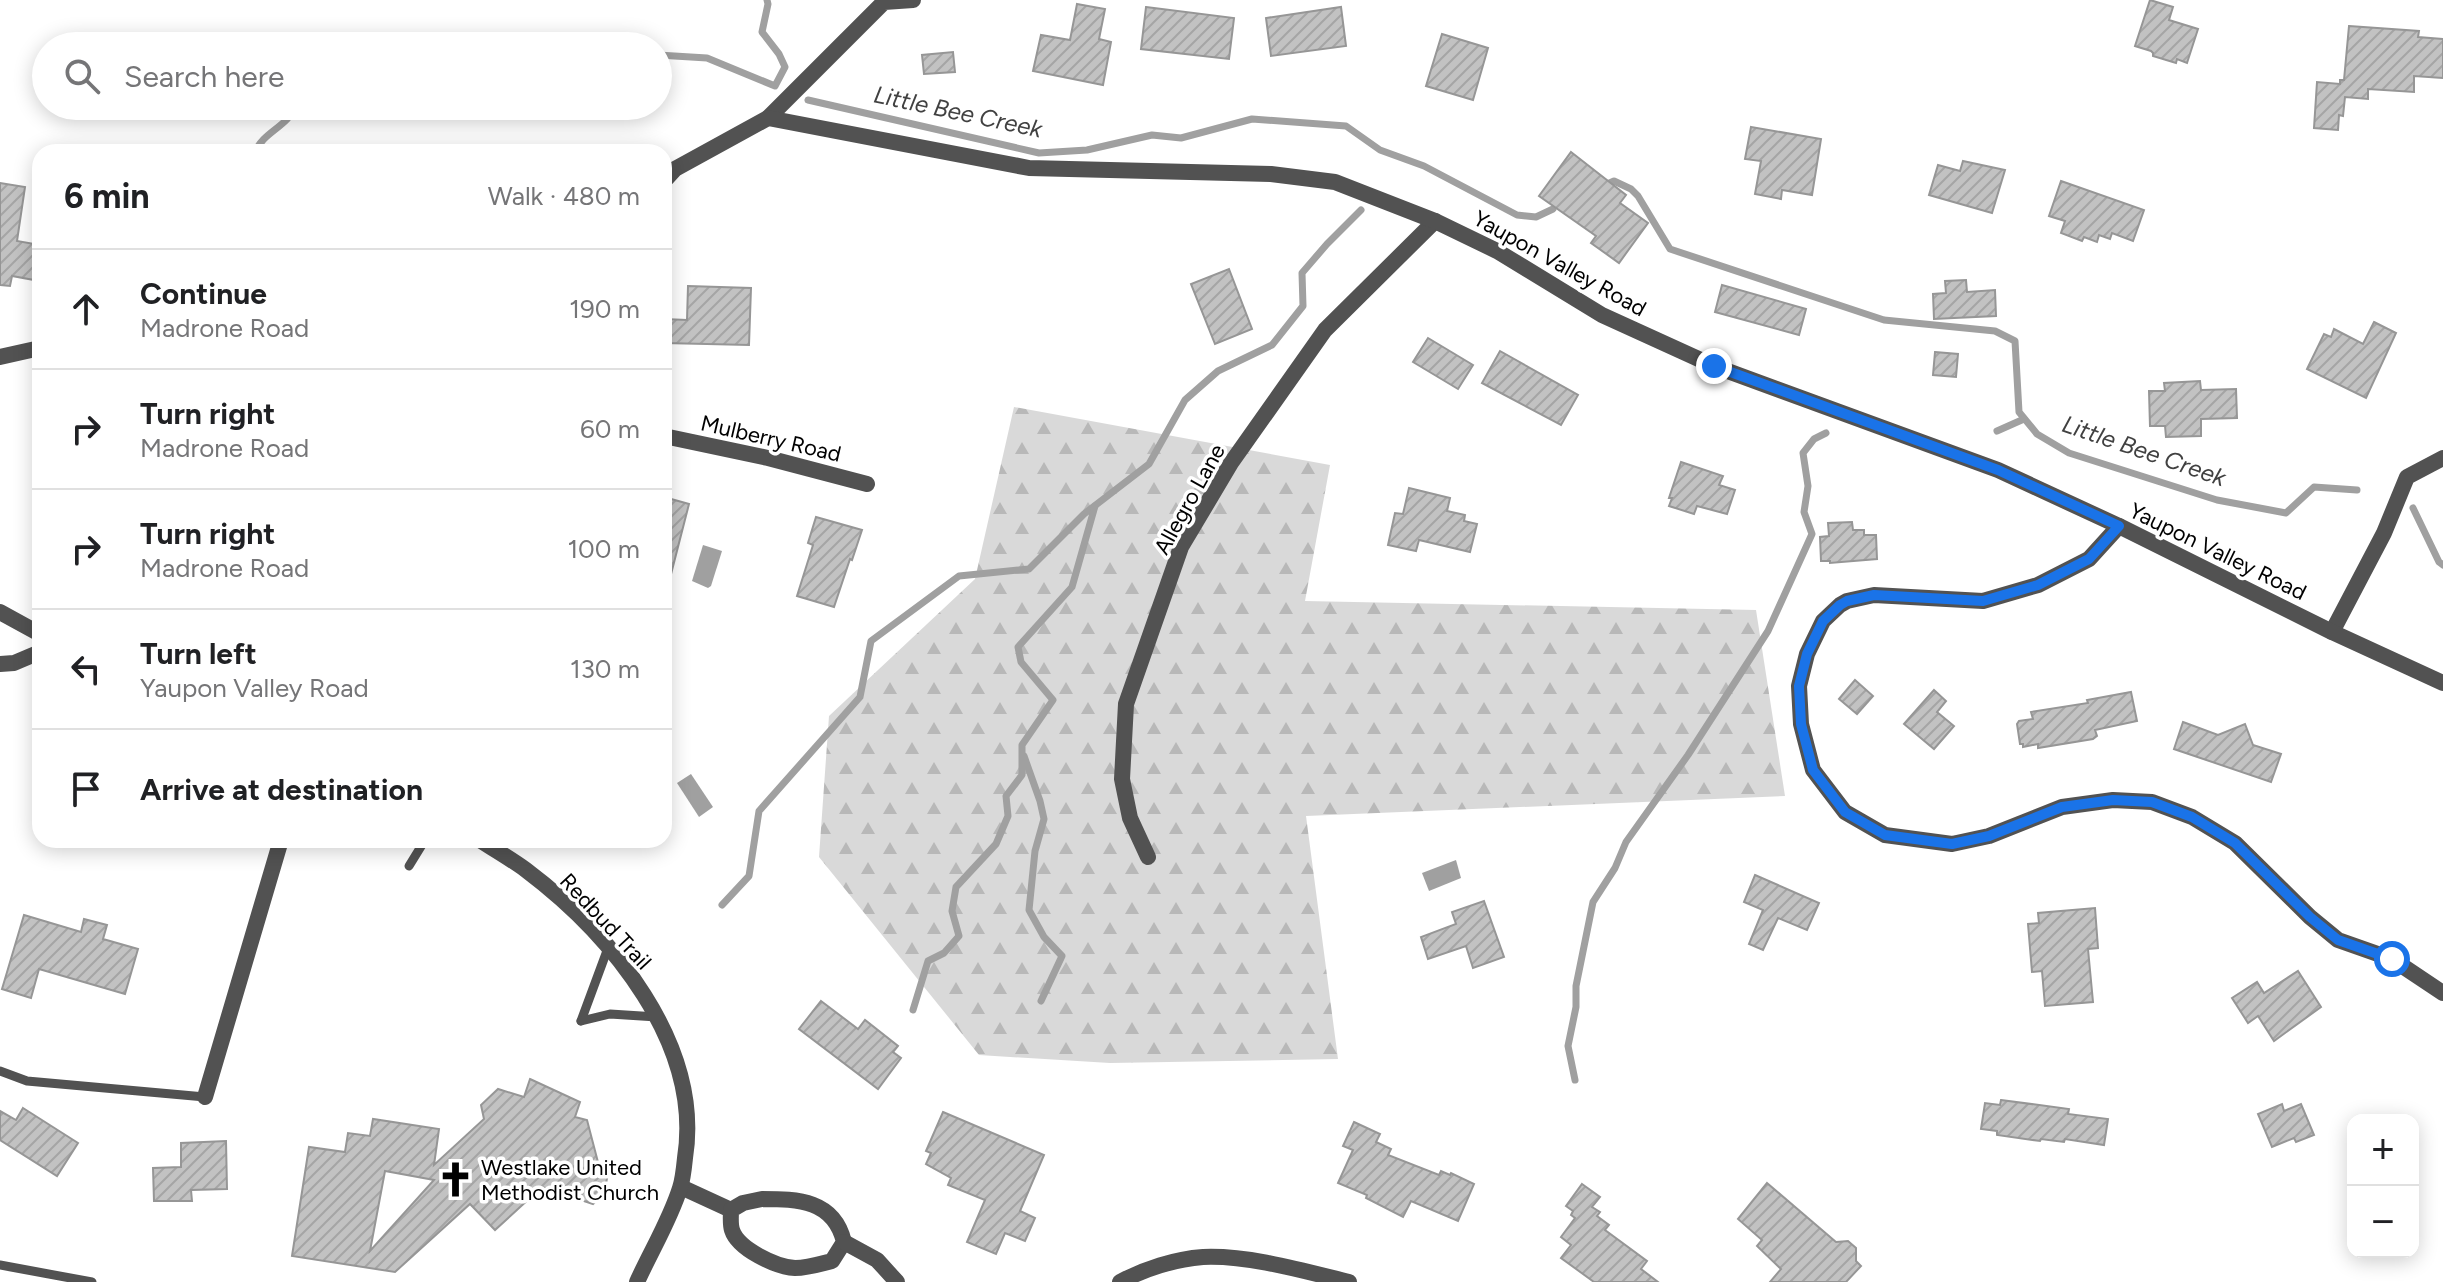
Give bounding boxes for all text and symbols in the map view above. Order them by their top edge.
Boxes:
search box [32,32,672,120]
icon: search [60,54,104,98]
text: Search here [124,58,284,95]
water label: Little Bee Creek [871,80,1046,144]
text: 6 min [64,176,150,217]
text: Walk · 480 m [488,180,640,212]
street label: Yaupon Valley Road [1469,205,1651,322]
text: Continue [140,275,267,312]
icon: ahead [64,287,108,331]
text: 190 m [569,293,640,325]
text: Madrone Road [140,312,309,344]
route end [1696,348,1732,384]
text: Turn right [140,395,275,432]
icon: right [64,407,108,451]
street label: Mulberry Road [698,409,844,468]
water label: Little Bee Creek [2058,409,2231,493]
text: 60 m [580,413,640,445]
text: Madrone Road [140,432,309,464]
street label: Allegro Lane [1148,439,1231,559]
street label: Yaupon Valley Road [2125,497,2311,606]
text: Turn right [140,515,275,552]
icon: right [64,527,108,571]
text: 100 m [567,533,640,565]
text: Madrone Road [140,552,309,584]
text: Turn left [140,635,257,672]
icon: left [64,647,108,691]
text: 130 m [570,653,640,685]
text: Yaupon Valley Road [140,672,369,704]
icon: arrive [64,767,108,811]
text: Arrive at destination [140,771,423,808]
street label: Redbud Trail [554,868,657,975]
route start [2374,941,2410,977]
map controls [2347,1114,2419,1258]
button: + [2347,1114,2419,1186]
place label: Westlake United Methodist Church [481,1154,659,1206]
church icon: Westlake United Methodist Church [436,1161,474,1199]
button: − [2347,1186,2419,1258]

